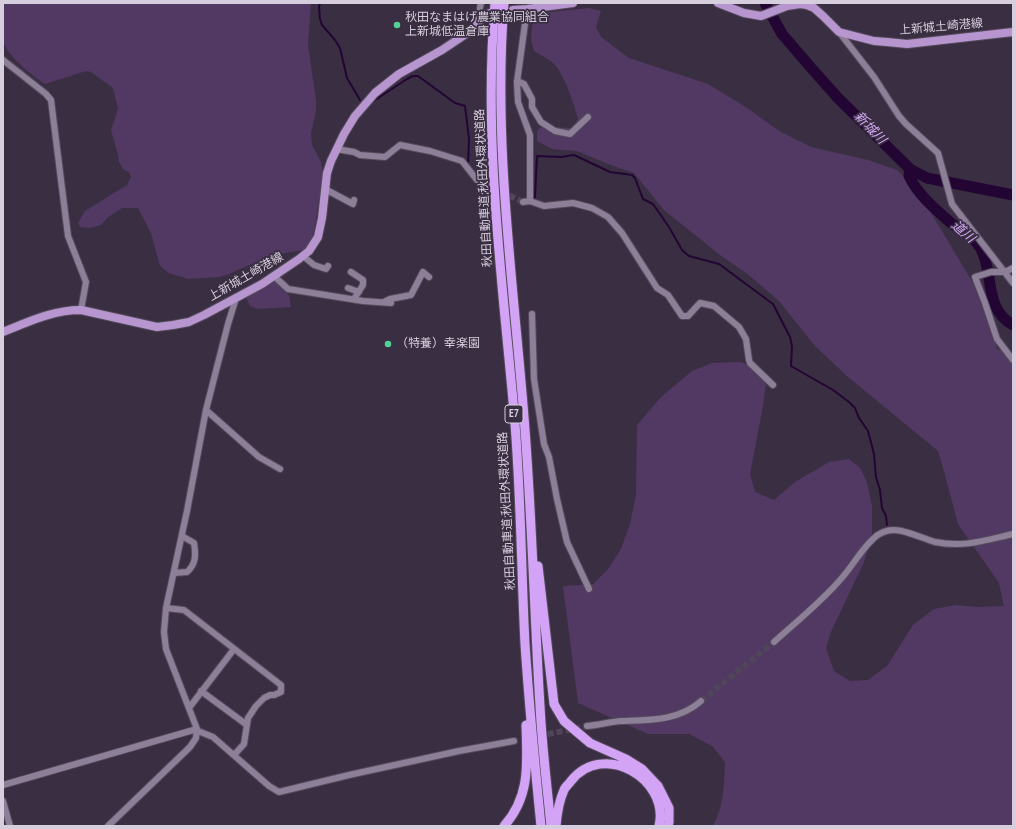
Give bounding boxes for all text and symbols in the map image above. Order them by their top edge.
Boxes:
place label: 秋田なまはげ農業協同組合 上新城低温倉庫 [405,11,549,39]
street label: 上新城土崎港線 [899,16,983,38]
marker: 秋田なまはげ農業協同組合 上新城低温倉庫 [392,20,402,30]
street label: 秋田自動車道;秋田外環状道路 [473,108,495,268]
water label: 新城川 [851,109,889,147]
water label: 道川 [948,218,978,246]
street label: 上新城土崎港線 [206,250,286,304]
place label: （特養）幸楽園 [396,337,480,351]
marker: （特養）幸楽園 [383,339,393,349]
road number: E7 [505,405,523,423]
street label: 秋田自動車道;秋田外環状道路 [496,431,518,591]

